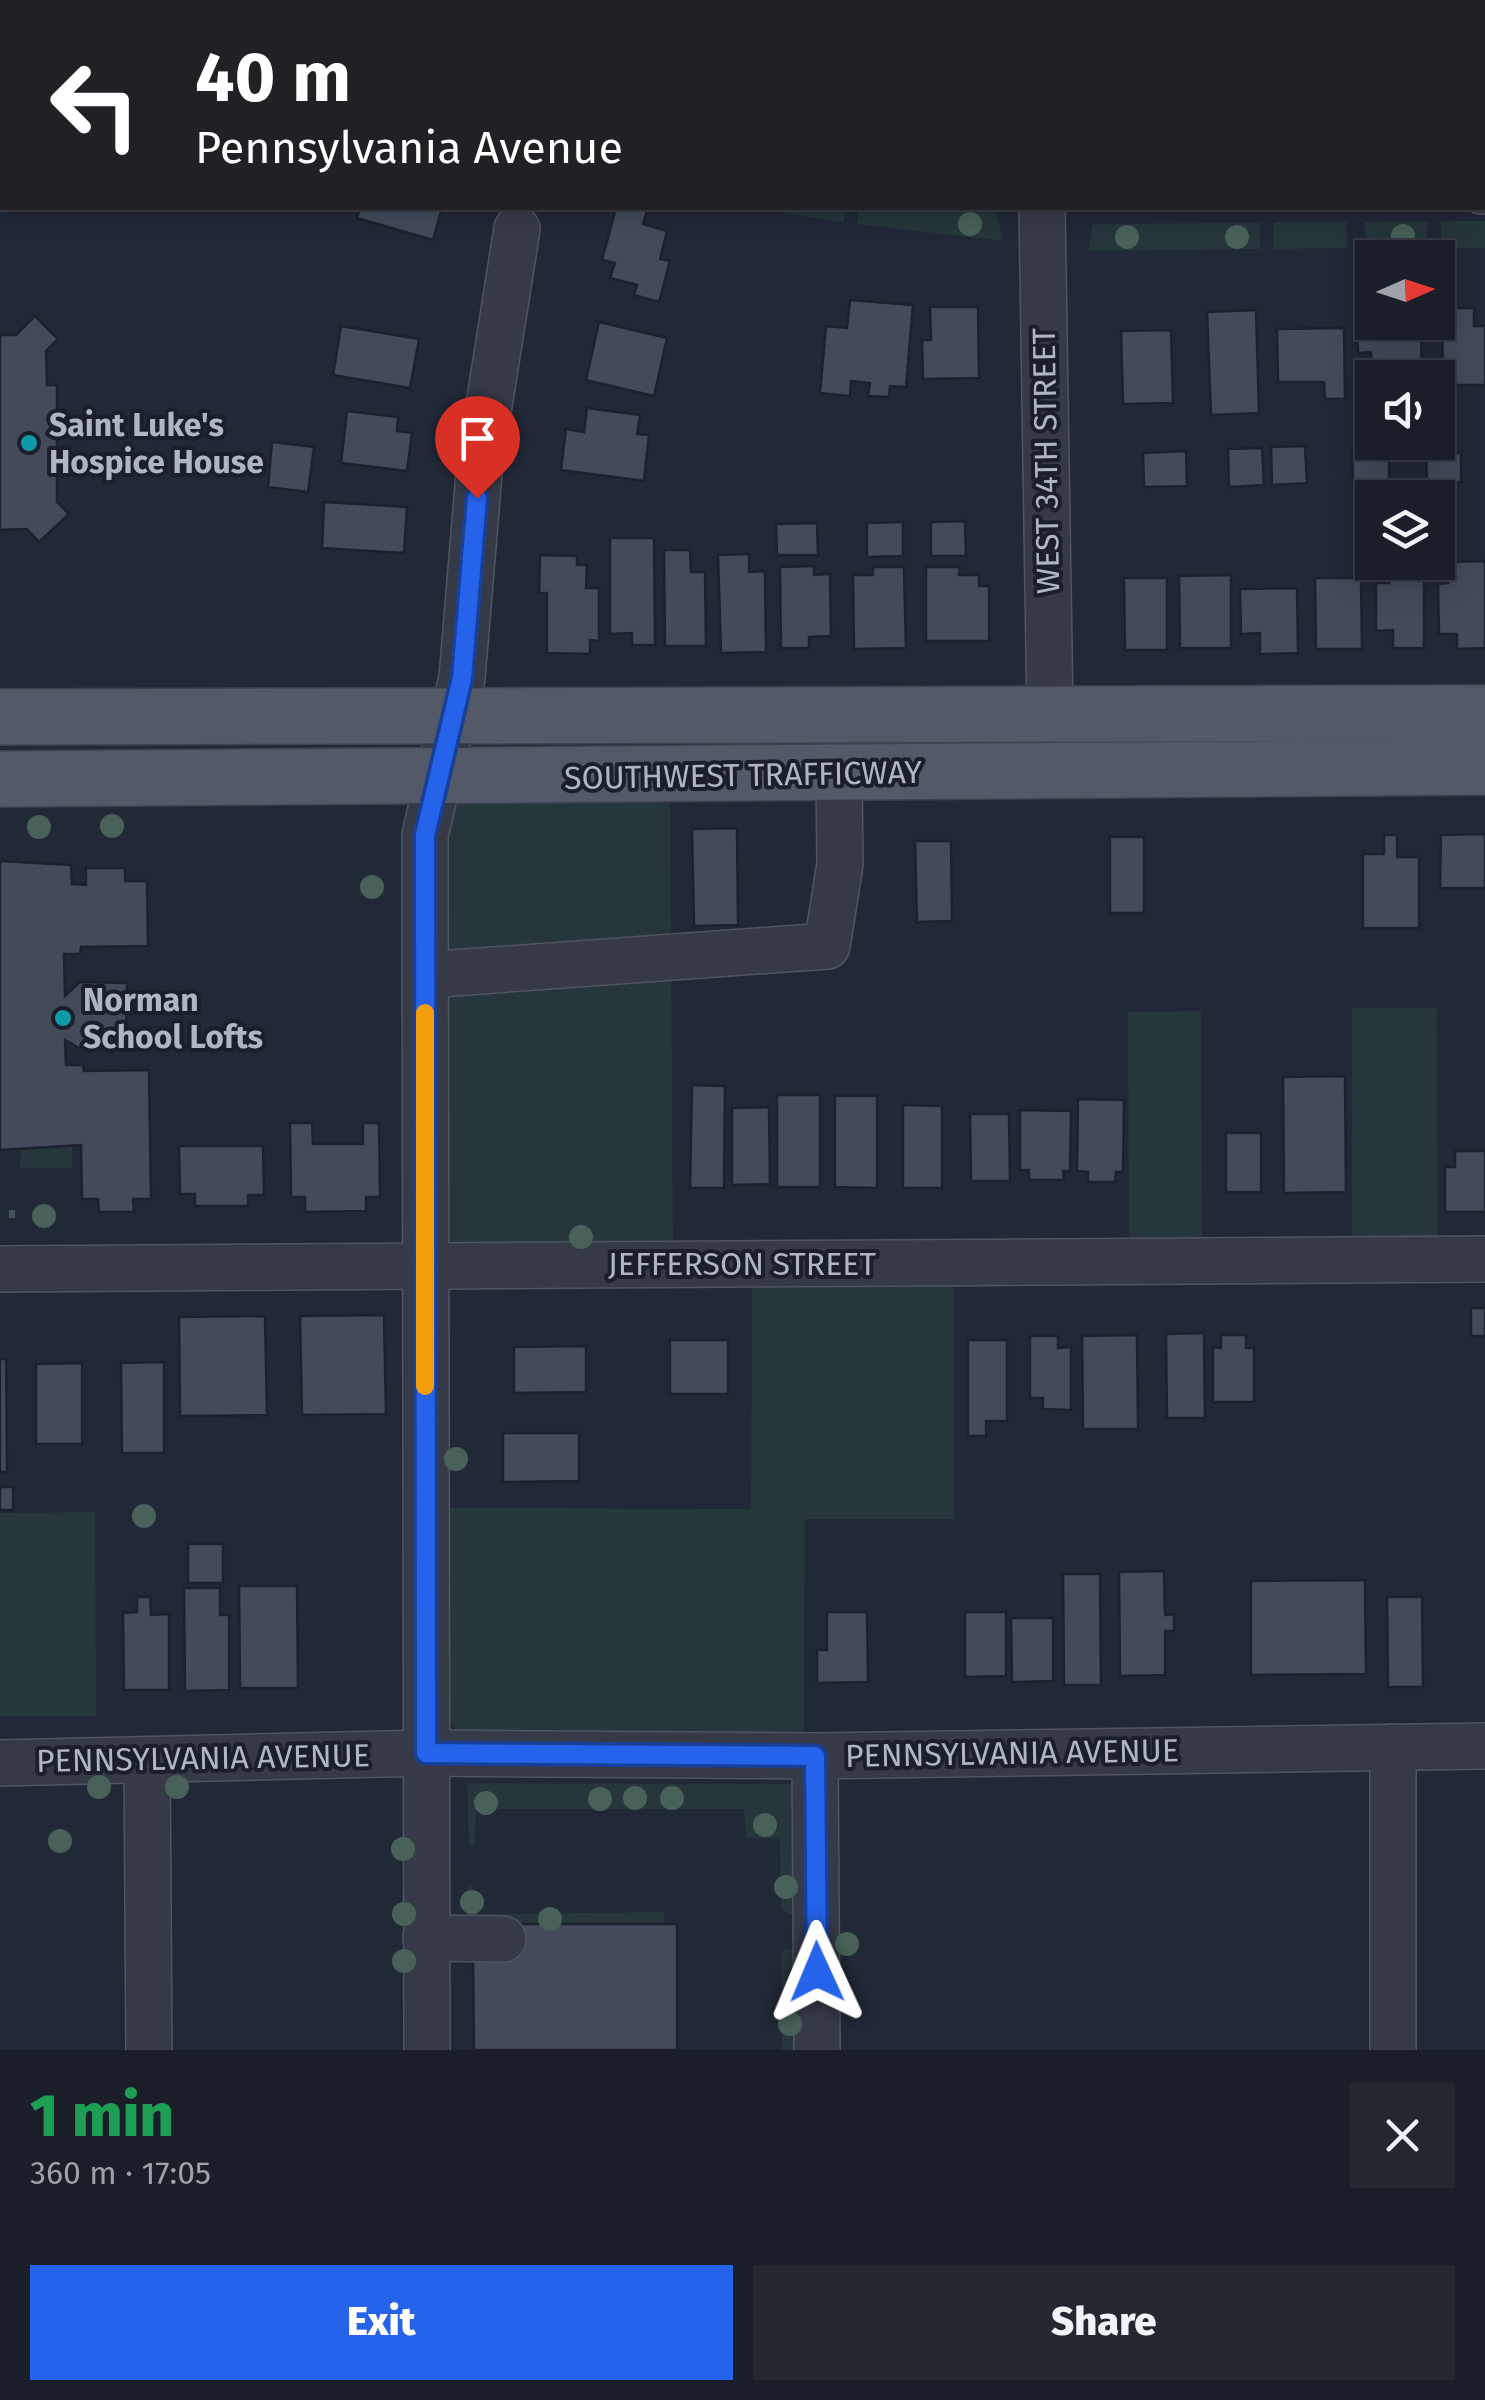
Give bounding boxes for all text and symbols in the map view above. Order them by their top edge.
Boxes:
text: 40 m [195,36,351,120]
icon: left [30,40,160,170]
text: Pennsylvania Avenue [195,121,623,175]
north arrow [1355,240,1455,340]
map controls [1355,240,1455,580]
street label: WEST 34TH STREET [1025,327,1067,595]
button: sound [1355,360,1455,460]
pin [435,396,520,499]
place label: Saint Luke's Hospice House [49,406,264,481]
icon: arrive [450,411,505,466]
marker: Saint Luke's Hospice House [18,432,40,454]
button: layers [1355,480,1455,580]
street label: SOUTHWEST TRAFFICWAY [564,753,923,797]
place label: Norman School Lofts [83,981,263,1056]
marker: Norman School Lofts [52,1007,74,1029]
street label: JEFFERSON STREET [608,1245,876,1283]
street label: PENNSYLVANIA AVENUE [845,1731,1179,1775]
street label: PENNSYLVANIA AVENUE [36,1736,370,1780]
position arrow [765,1920,869,2024]
text: 1 min [30,2080,174,2152]
button: close [1350,2083,1455,2188]
text: 360 m · 17:05 [30,2154,211,2192]
button: Exit [30,2265,733,2380]
button: Share [753,2265,1455,2380]

